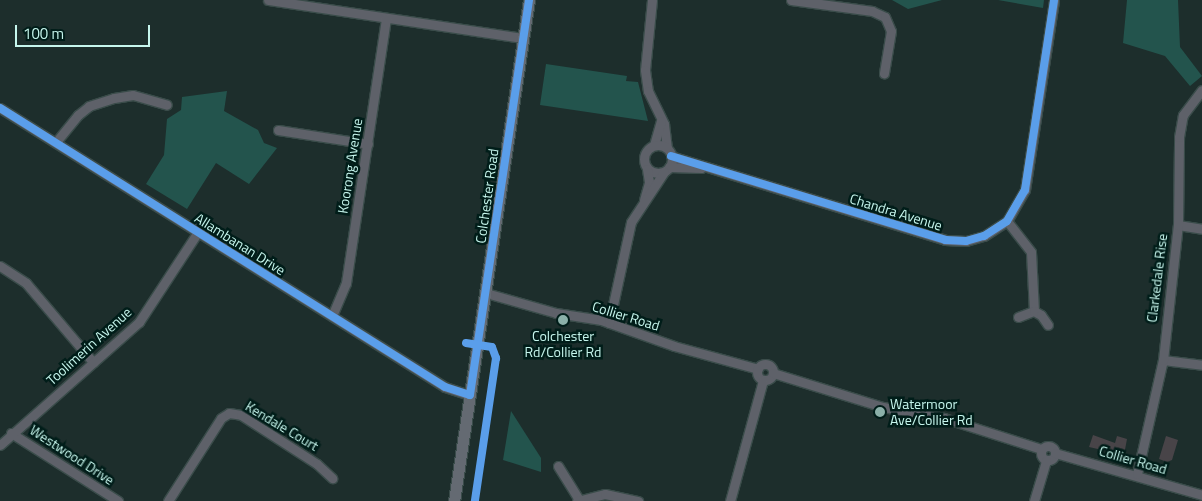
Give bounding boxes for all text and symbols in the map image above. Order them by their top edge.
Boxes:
scale bar [18,15,152,47]
text: 100 m [23,22,64,45]
street label: Koorong Avenue [334,117,366,215]
street label: Colchester Road [472,148,502,244]
street label: Chandra Avenue [848,190,944,234]
street label: Allambanan Drive [192,209,288,279]
street label: Clarkedale Rise [1143,233,1171,323]
street label: Collier Road [590,298,662,334]
street label: Toolimerin Avenue [43,304,135,388]
marker: Colchester Rd/Collier Rd [557,314,569,326]
place label: Colchester Rd/Collier Rd [525,328,601,361]
place label: Watermoor Ave/Collier Rd [890,396,973,428]
street label: Kendale Court [242,398,322,454]
marker: Watermoor Ave/Collier Rd [874,406,886,418]
street label: Westwood Drive [27,422,117,488]
street label: Collier Road [1097,442,1169,478]

